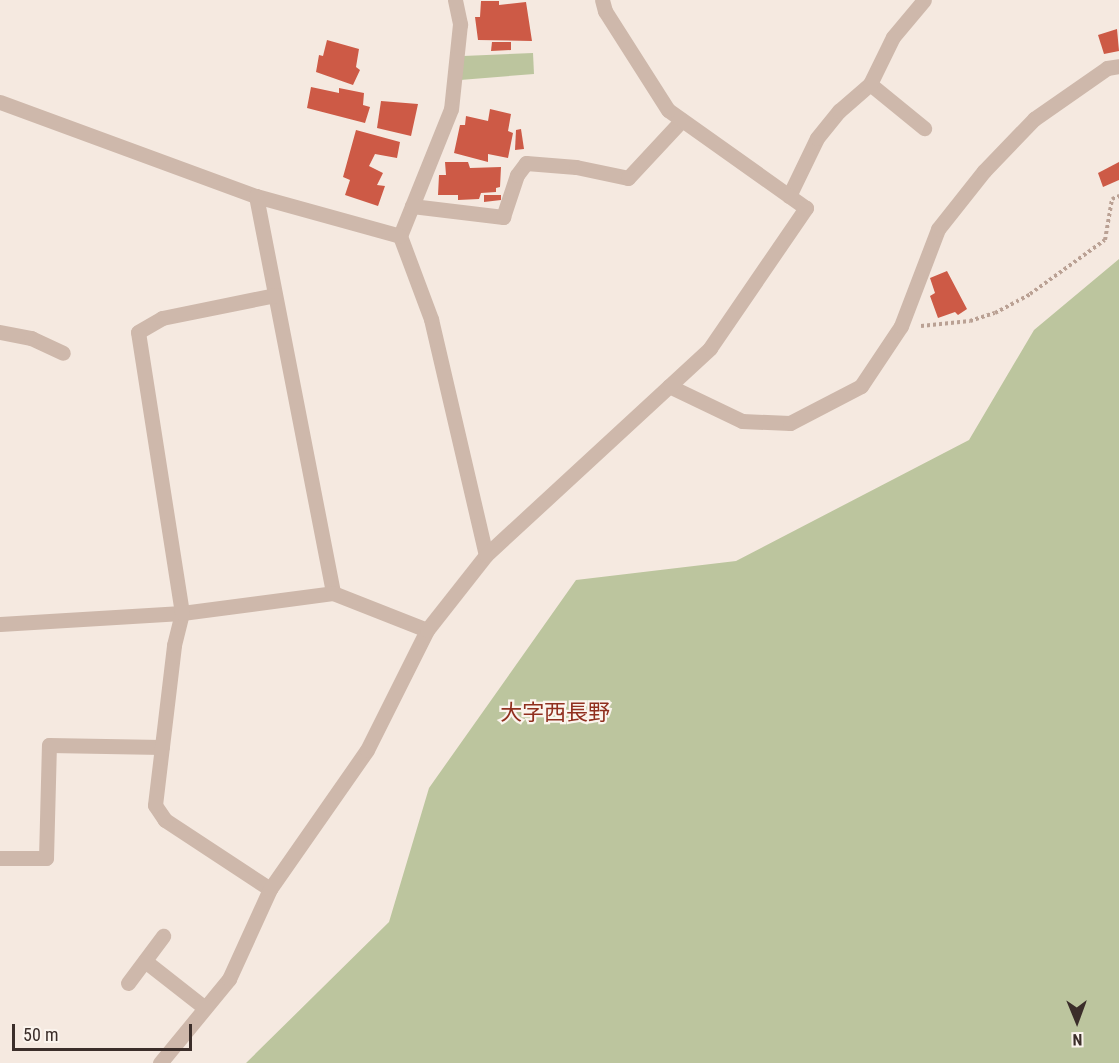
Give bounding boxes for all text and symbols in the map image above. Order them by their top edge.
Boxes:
district label: 大字西長野 [500,700,610,726]
north arrow [1047,991,1107,1051]
scale bar [15,1012,195,1050]
text: 50 m [23,1024,58,1045]
text: N [1072,1030,1082,1049]

